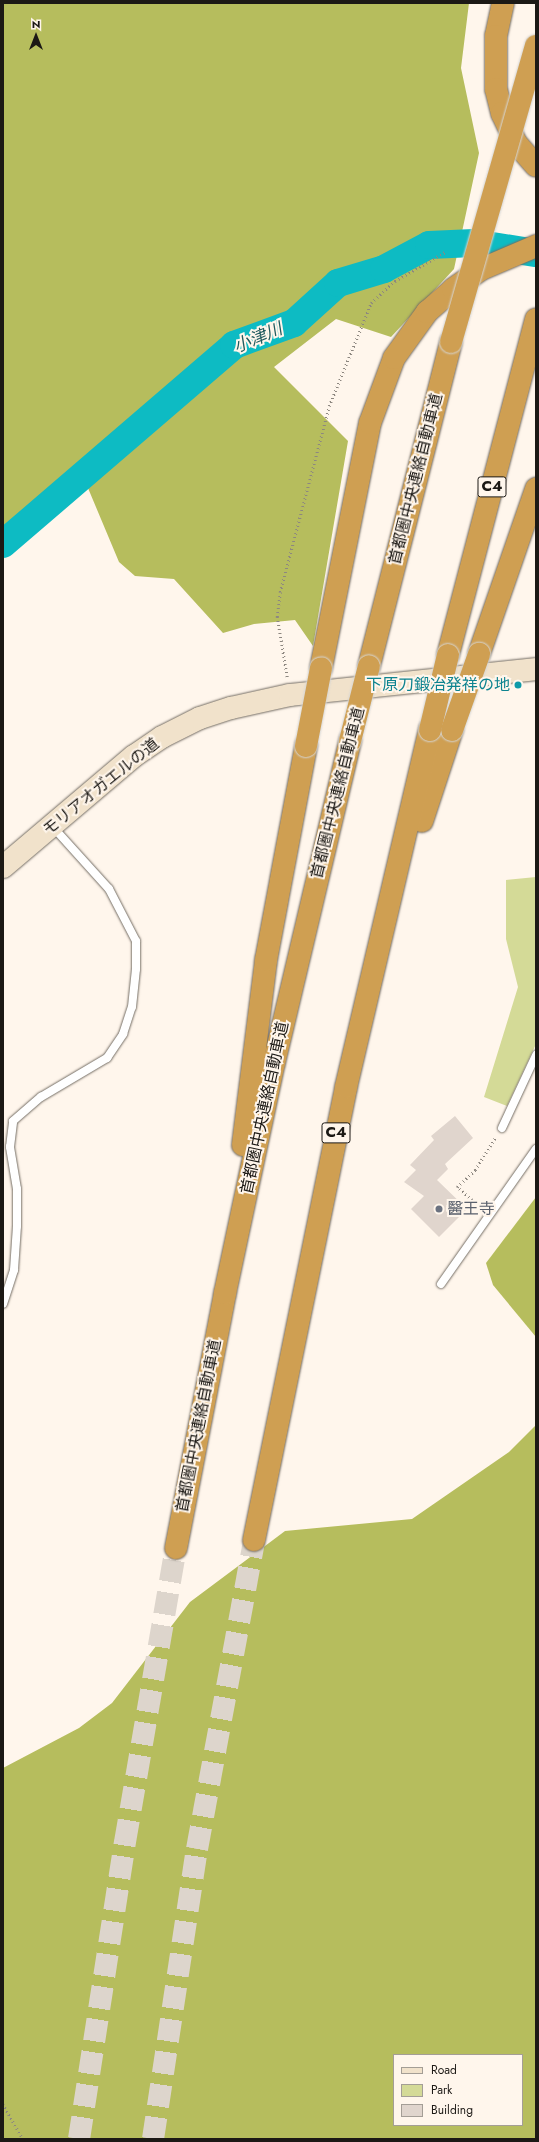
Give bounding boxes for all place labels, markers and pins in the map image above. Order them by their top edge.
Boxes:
place label: 下原刀鍛冶発祥の地 [366,675,510,695]
marker: 下原刀鍛冶発祥の地 [513,680,523,690]
place label: 醫王寺 [447,1199,495,1219]
marker: 醫王寺 [434,1204,444,1214]

